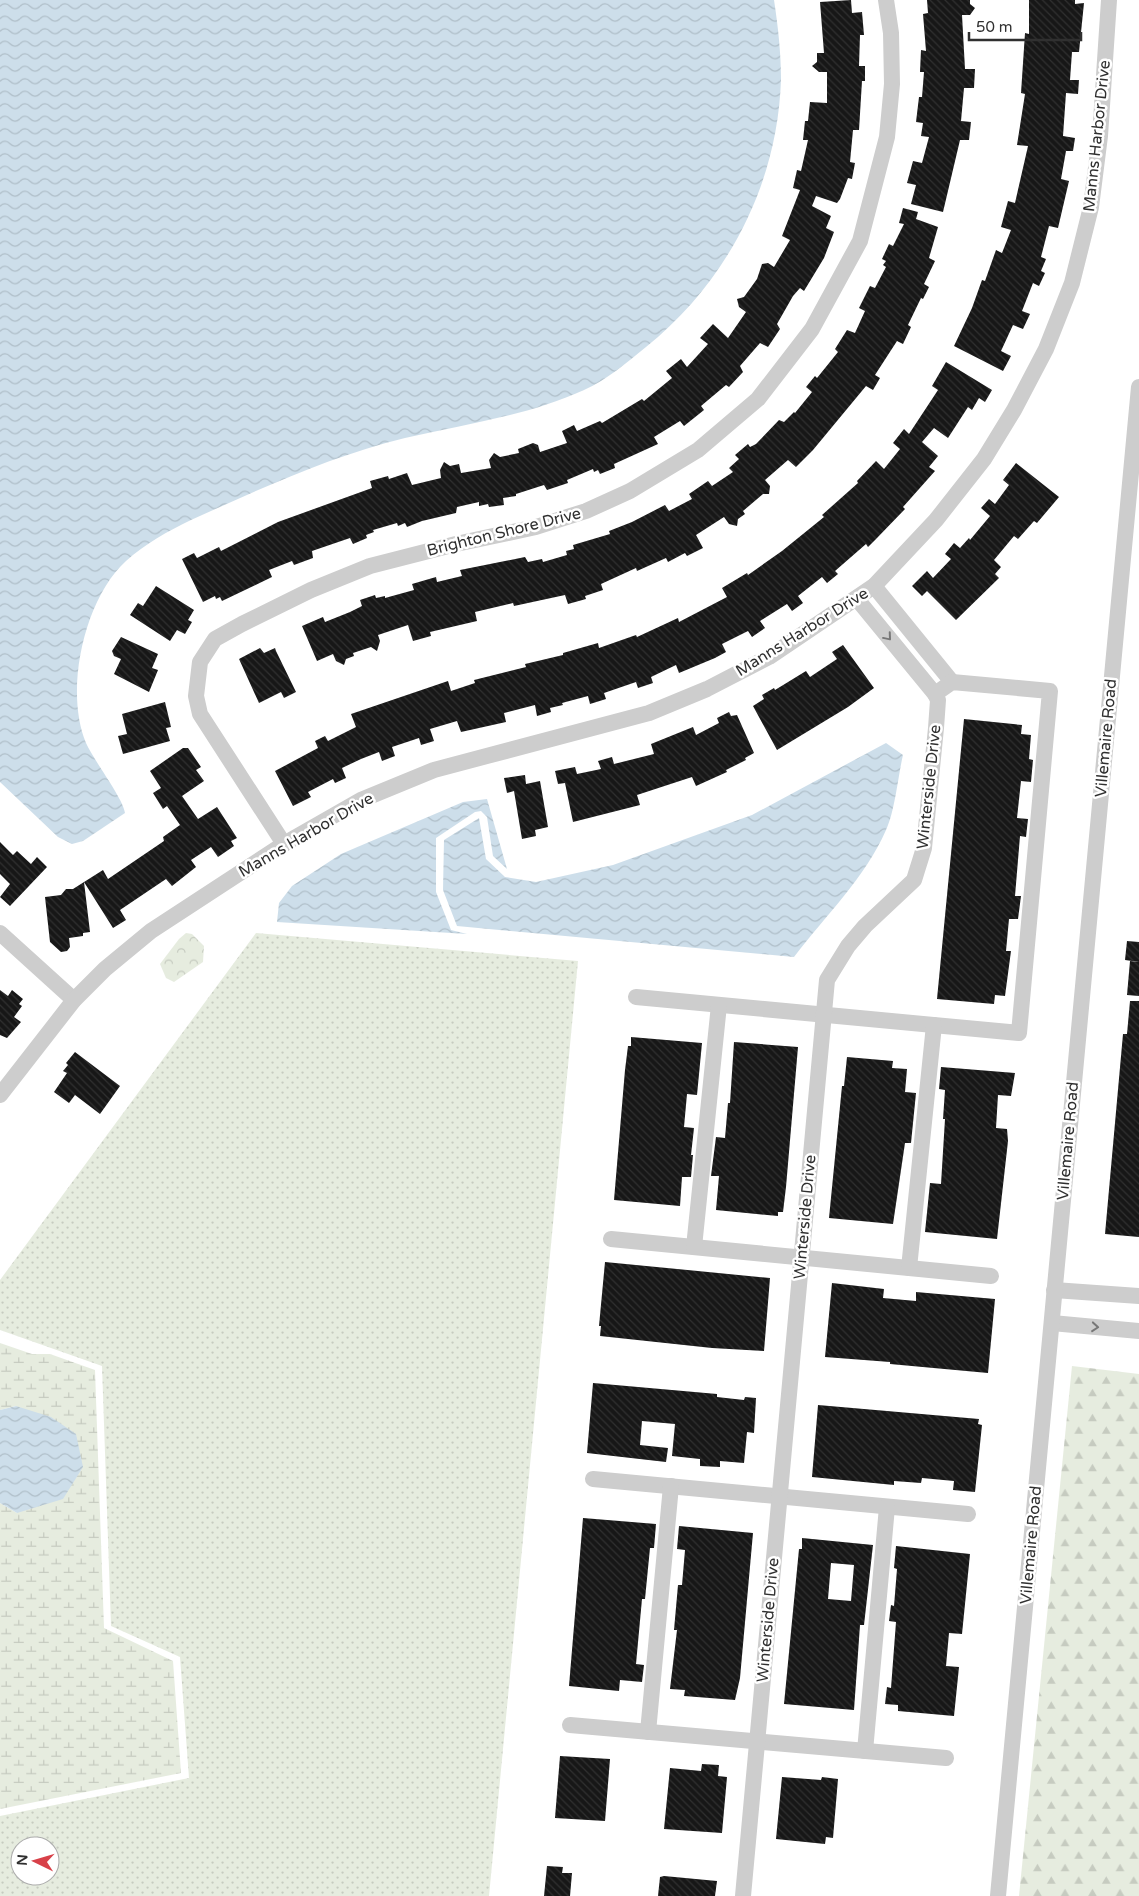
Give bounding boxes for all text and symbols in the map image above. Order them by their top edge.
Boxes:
scale bar [969,10,1082,42]
text: 50 m [976,18,1013,36]
street label: Manns Harbor Drive [1079,59,1115,213]
street label: Brighton Shore Drive [425,503,583,561]
street label: Manns Harbor Drive [732,583,872,681]
one-way arrow [882,631,890,640]
street label: Villemaire Road [1091,678,1121,798]
street label: Winterside Drive [913,724,945,850]
street label: Manns Harbor Drive [235,788,377,882]
street label: Villemaire Road [1053,1081,1083,1201]
street label: Winterside Drive [790,1154,820,1280]
one-way arrow [1092,1321,1100,1332]
street label: Villemaire Road [1016,1485,1046,1605]
street label: Winterside Drive [753,1557,783,1683]
north arrow [10,1836,60,1886]
text: N [14,1854,32,1866]

